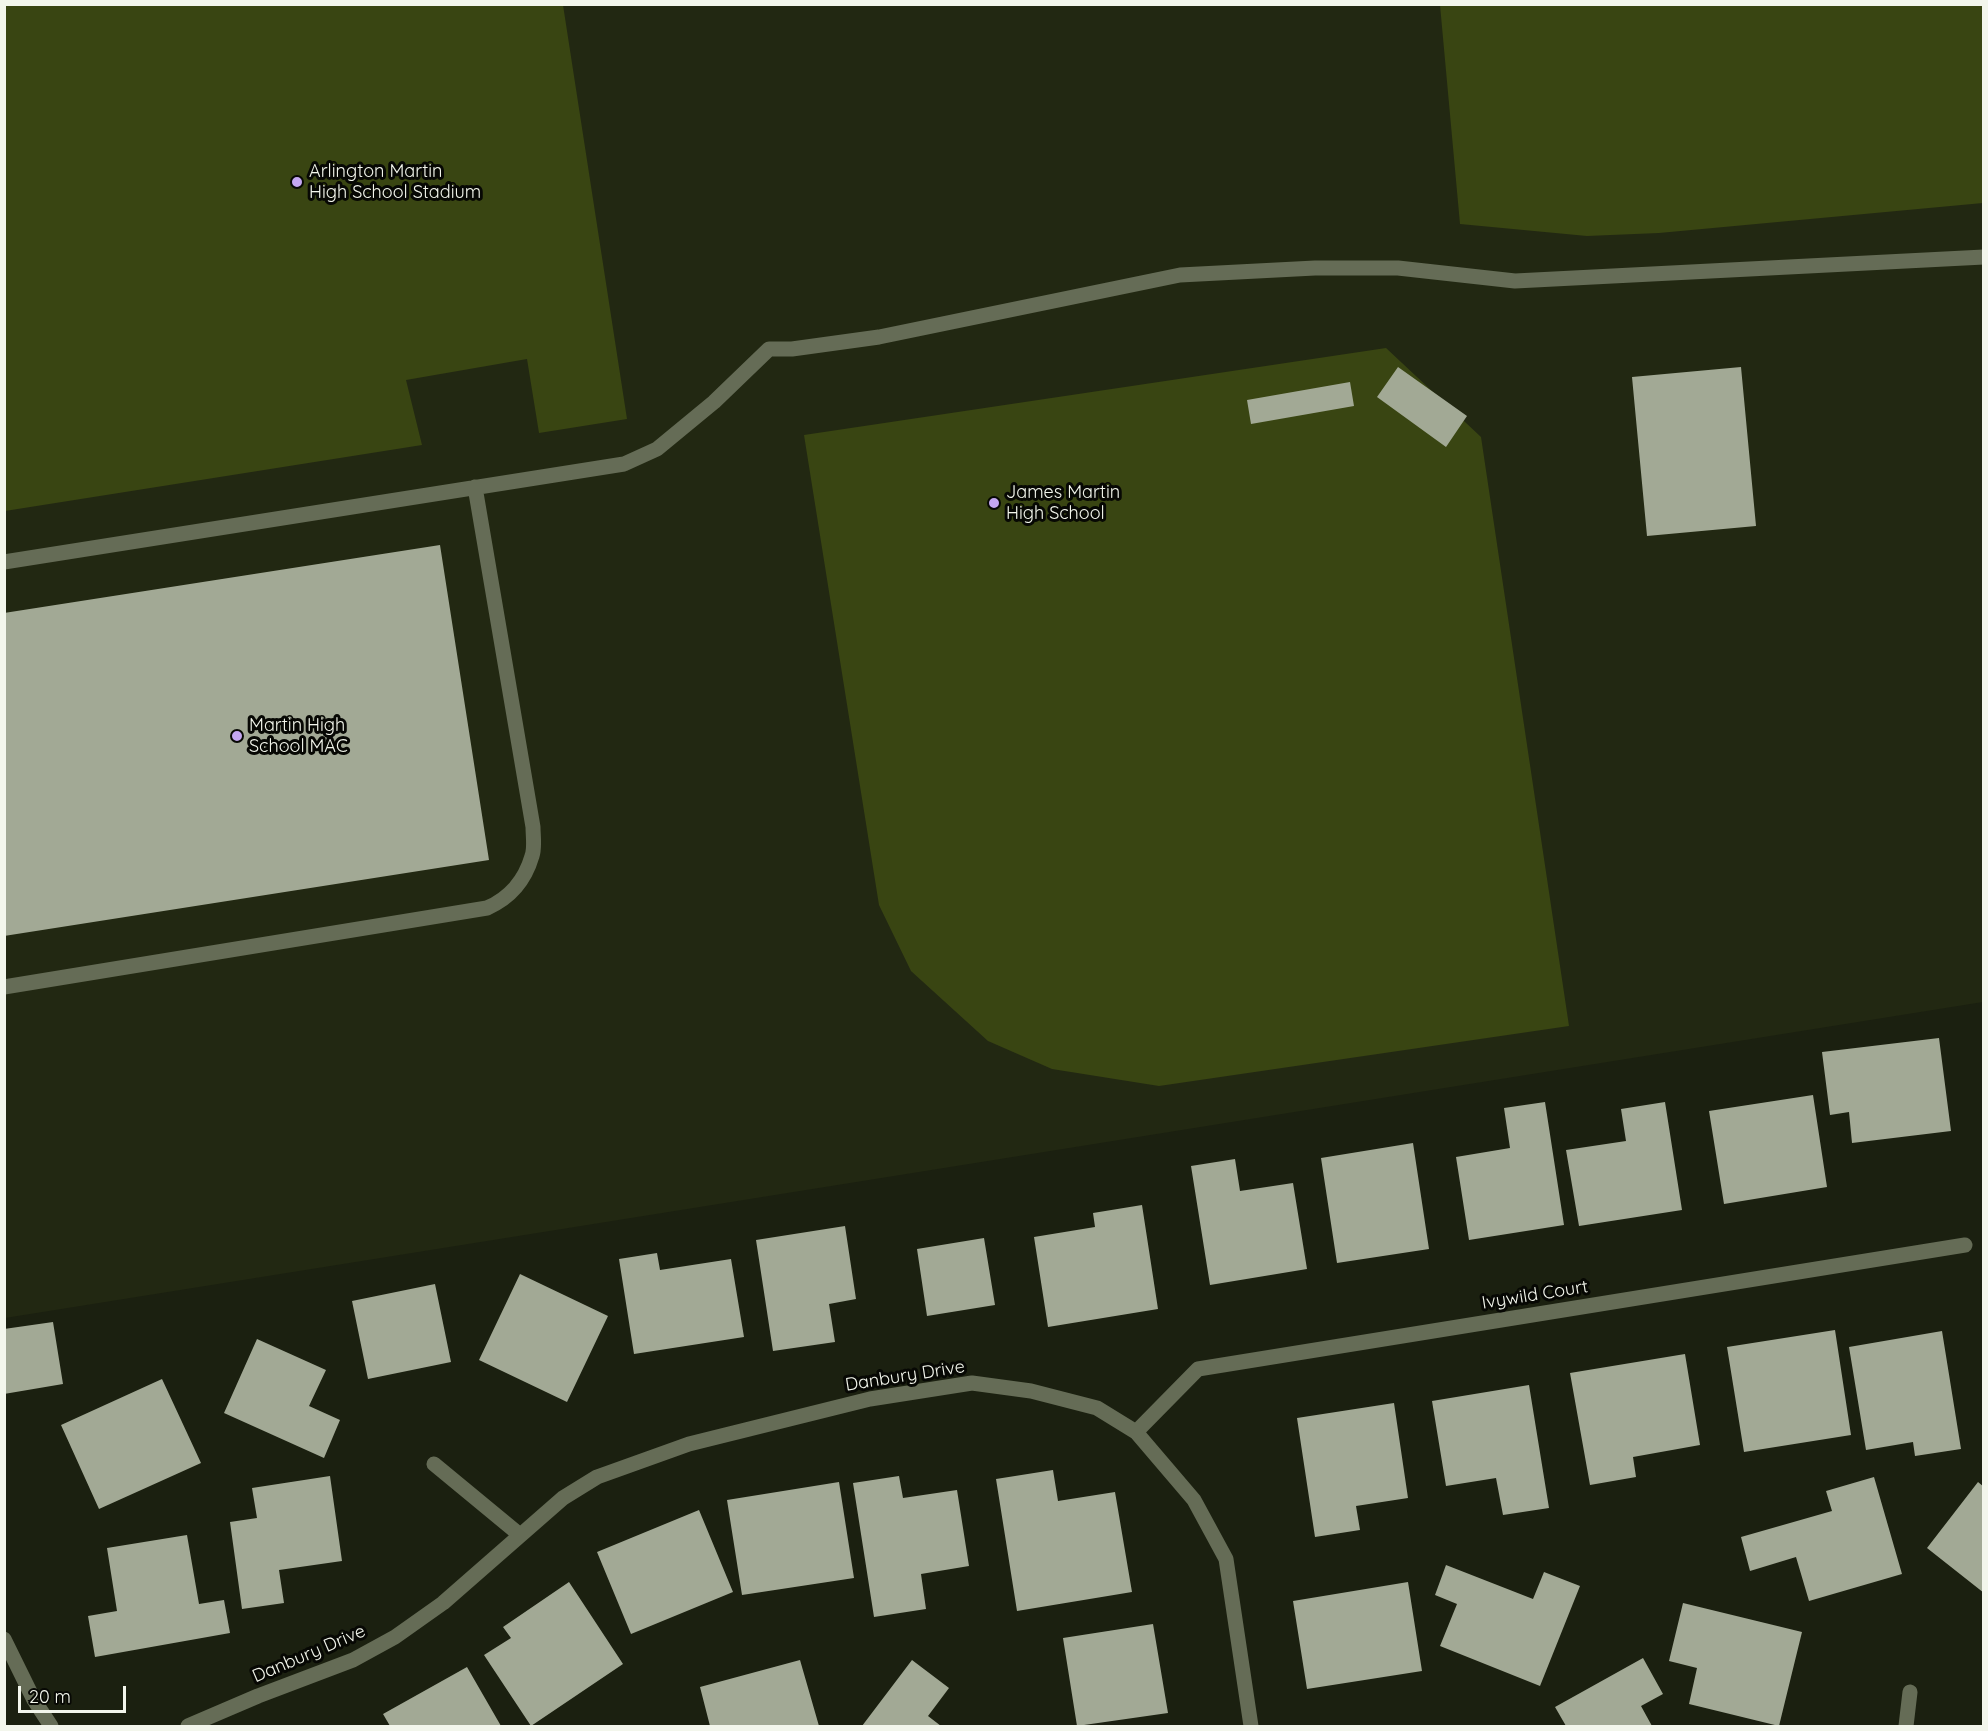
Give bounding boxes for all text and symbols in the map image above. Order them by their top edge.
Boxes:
place label: Arlington Martin High School Stadium [309,161,481,204]
marker: Arlington Martin High School Stadium [290,175,304,189]
place label: James Martin High School [1006,482,1120,524]
marker: James Martin High School [987,496,1001,510]
place label: Martin High School MAC [249,715,348,758]
marker: Martin High School MAC [230,729,244,743]
street label: Ivywild Court [1480,1276,1590,1314]
street label: Danbury Drive [844,1356,966,1396]
street label: Danbury Drive [249,1620,369,1688]
scale bar [21,1674,129,1712]
text: 20 m [29,1685,71,1708]

